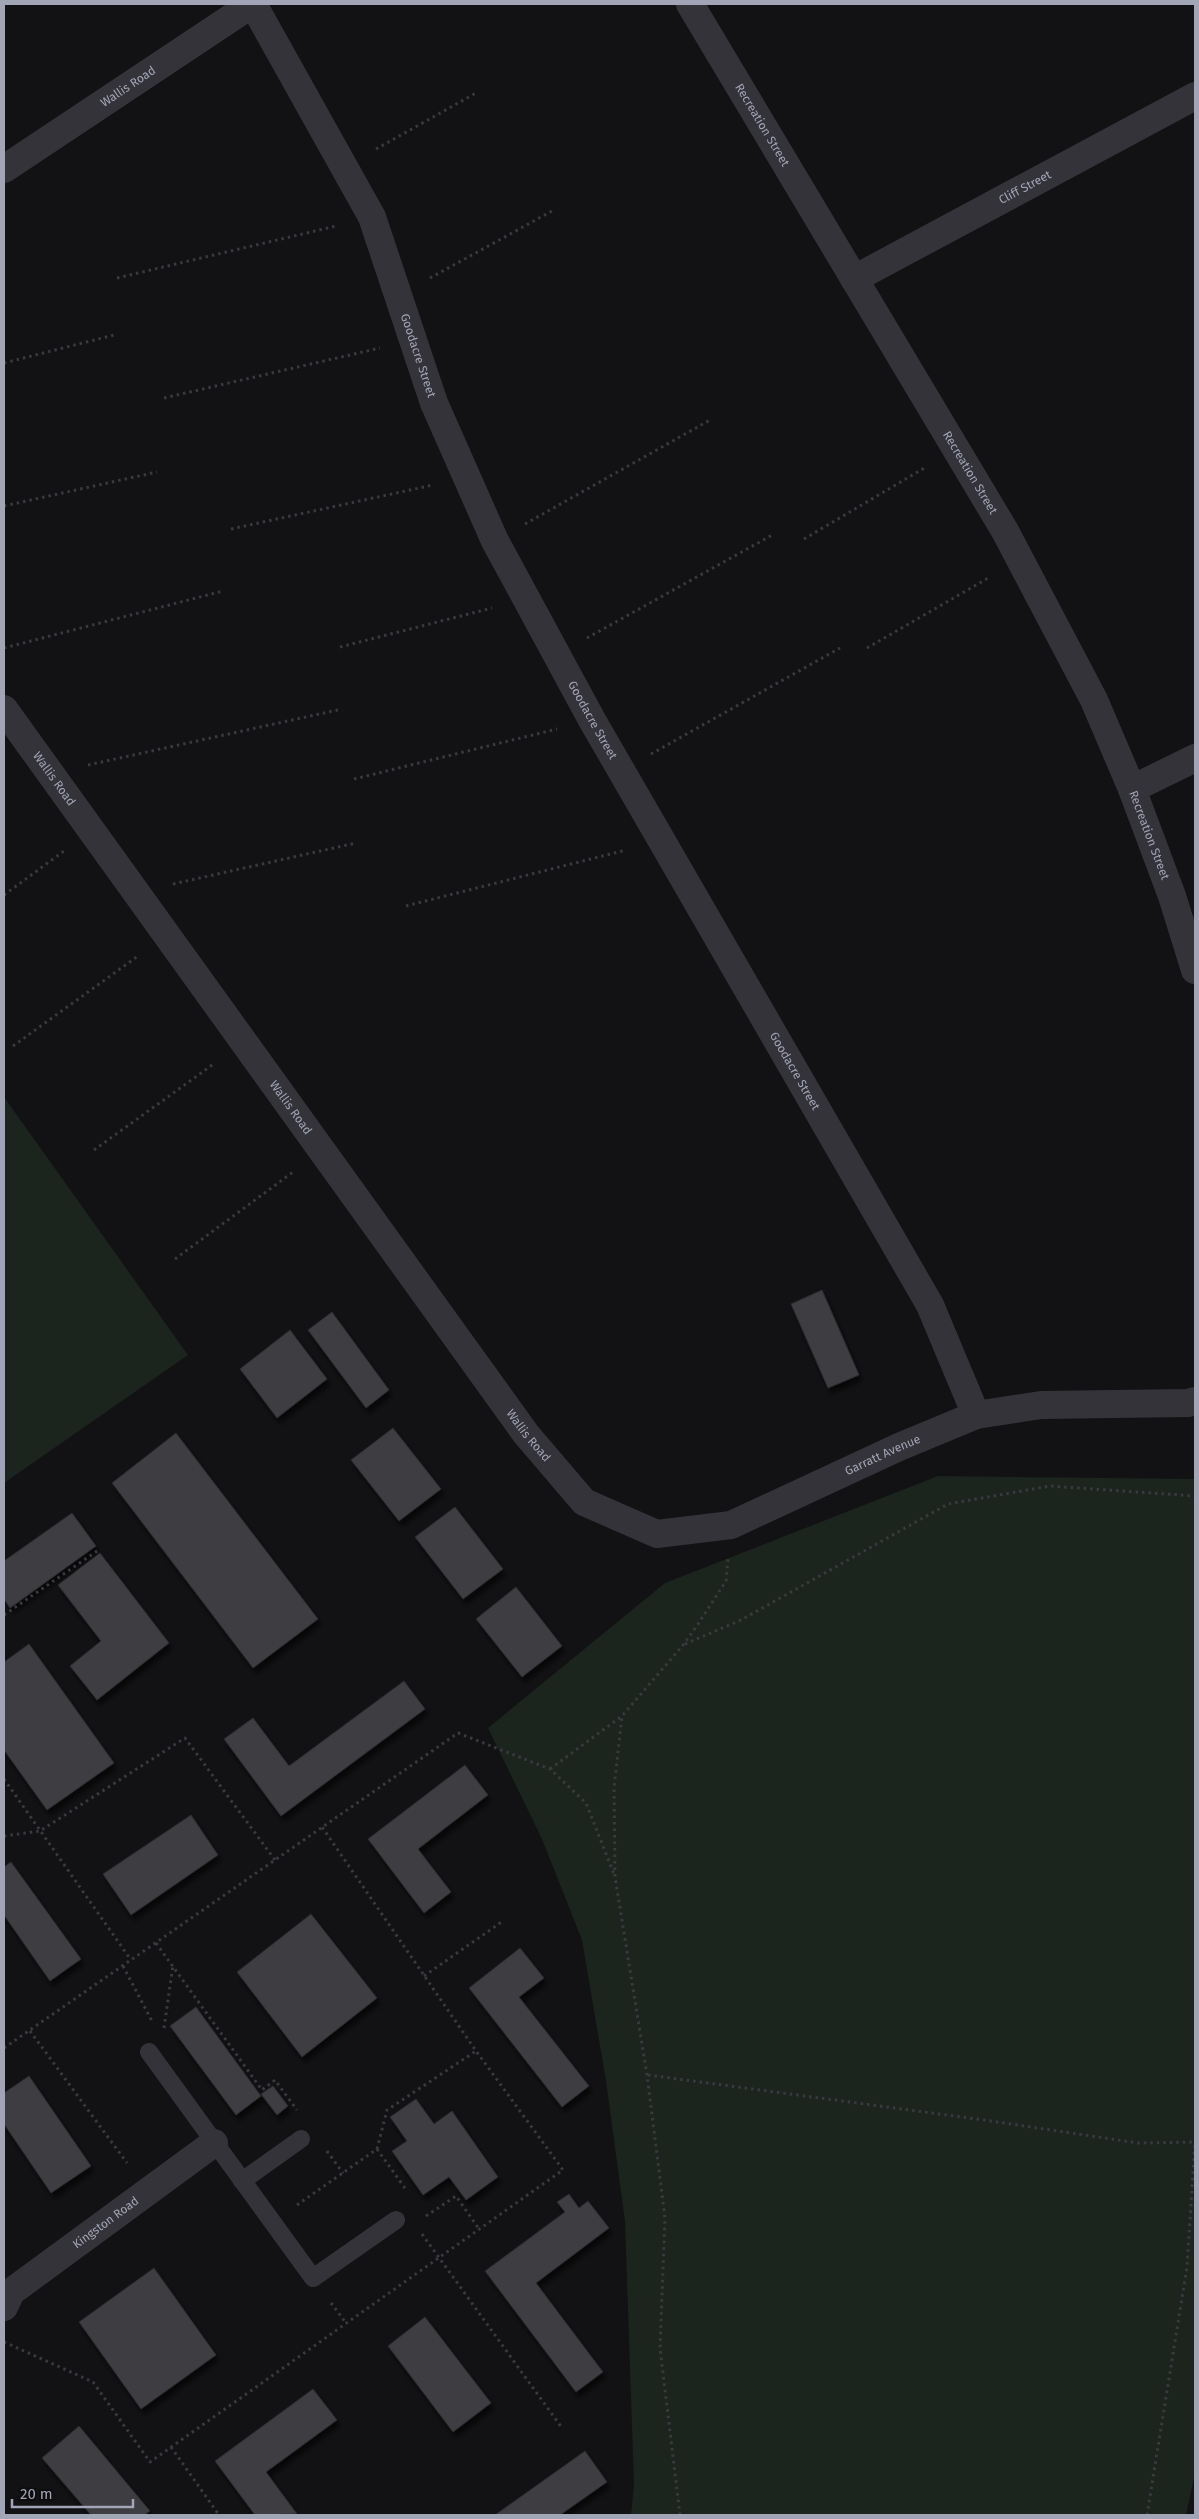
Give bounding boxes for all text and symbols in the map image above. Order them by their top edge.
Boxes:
street label: Wallis Road [98,63,158,110]
street label: Recreation Street [732,81,793,170]
street label: Cliff Street [996,167,1054,207]
street label: Goodacre Street [398,312,439,400]
street label: Recreation Street [940,429,1001,517]
street label: Goodacre Street [565,679,621,762]
street label: Wallis Road [30,749,78,808]
street label: Recreation Street [1126,789,1173,882]
street label: Goodacre Street [767,1030,823,1113]
street label: Wallis Road [267,1078,315,1137]
street label: Wallis Road [503,1407,553,1464]
street label: Garratt Avenue [843,1432,922,1478]
street label: Kingston Road [70,2194,141,2251]
scale bar [12,2476,134,2508]
text: 20 m [20,2485,53,2503]

